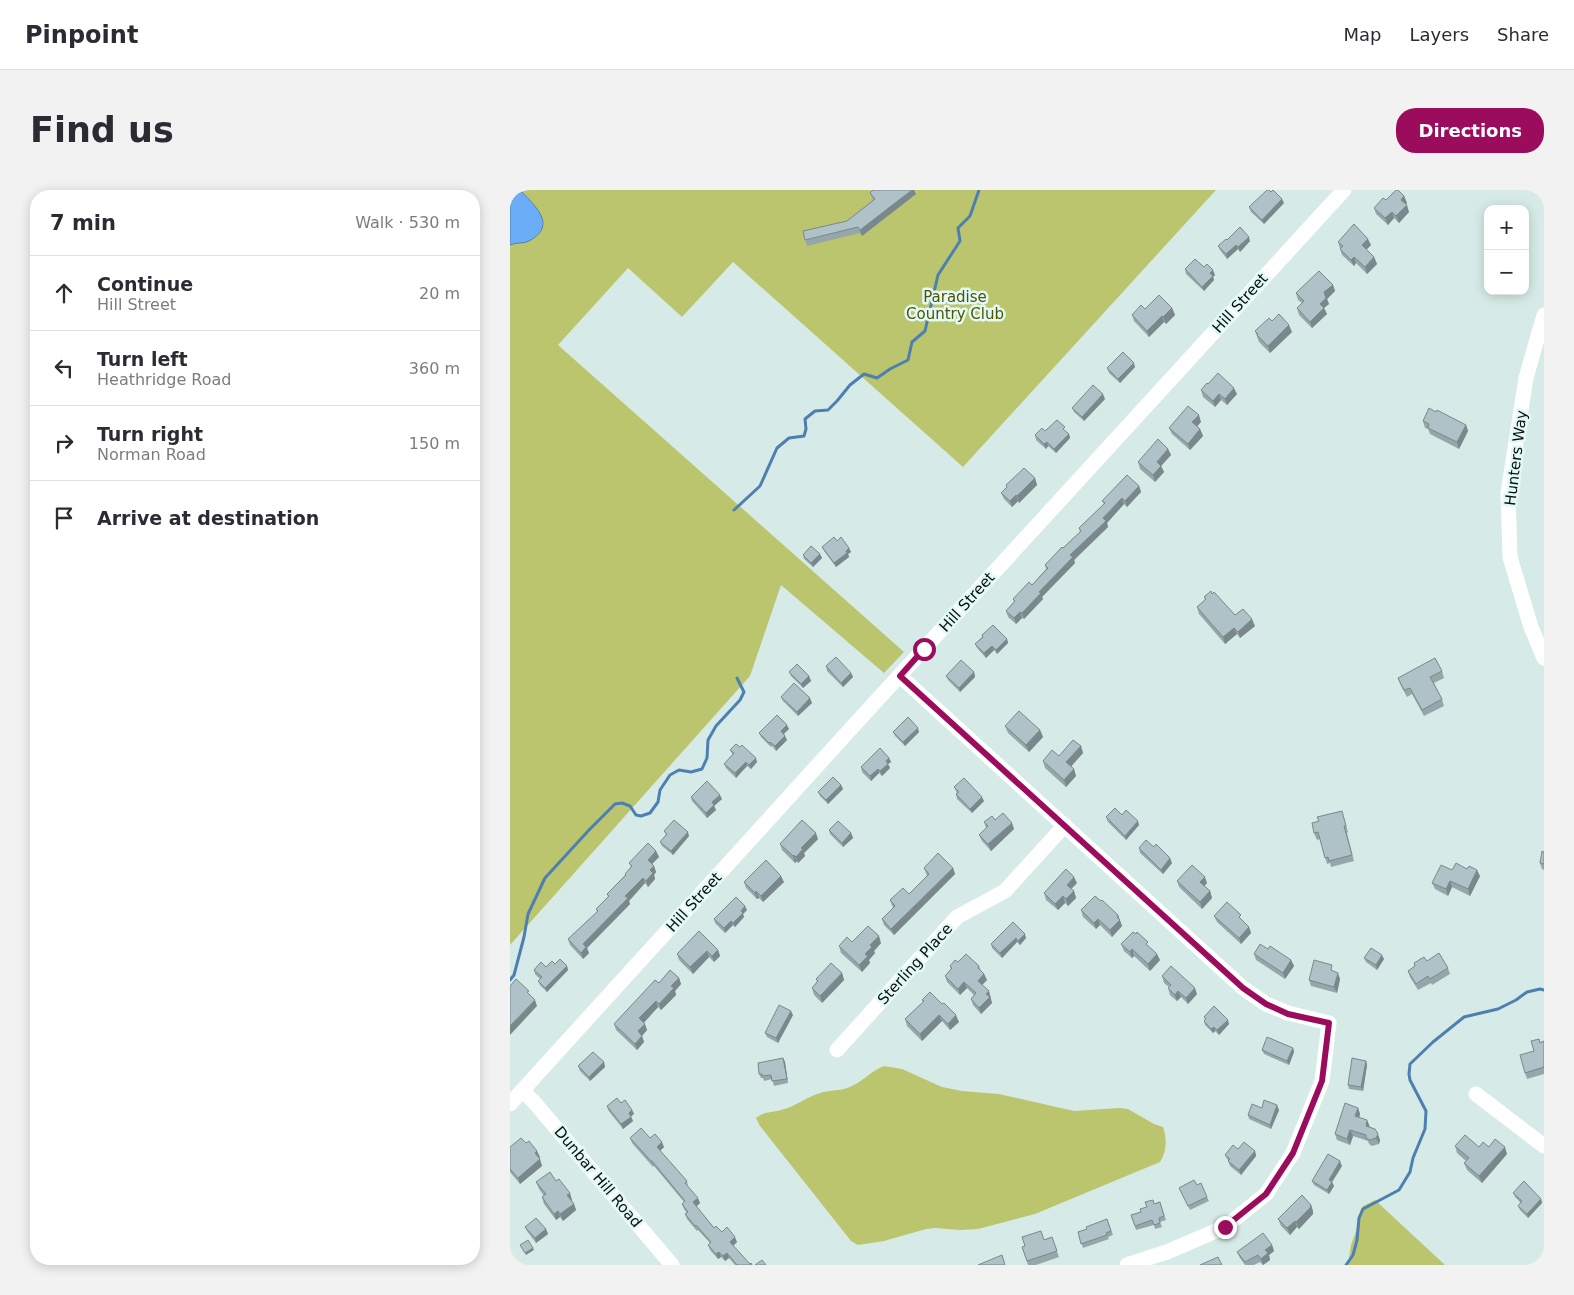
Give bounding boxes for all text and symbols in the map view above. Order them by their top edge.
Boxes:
text: Pinpoint [25,21,138,49]
text: Map [1343,24,1381,45]
text: Layers [1409,24,1469,45]
text: Share [1497,24,1549,45]
button: Directions [1396,108,1544,153]
text: Find us [30,110,174,150]
map controls [1484,205,1529,295]
button: + [1484,205,1529,250]
text: 7 min [50,211,116,235]
text: Walk · 530 m [355,213,460,232]
button: − [1484,250,1529,295]
street label: Hill Street [1209,269,1272,337]
text: Continue [97,273,193,295]
icon: ahead [50,279,78,307]
text: 20 m [419,284,460,303]
park label: Paradise Country Club [906,288,1004,323]
text: Hill Street [97,295,176,314]
text: Turn left [97,348,188,370]
icon: left [50,354,78,382]
text: 360 m [409,359,460,378]
text: Heathridge Road [97,370,232,389]
street label: Hunters Way [1501,409,1531,507]
text: Turn right [97,423,203,445]
icon: right [50,429,78,457]
text: 150 m [409,434,460,453]
text: Norman Road [97,445,206,464]
icon: arrive [50,504,78,532]
text: Arrive at destination [97,507,319,529]
street label: Hill Street [936,568,999,636]
route start [913,638,936,661]
street label: Hill Street [663,868,726,936]
street label: Sterling Place [874,920,956,1008]
street label: Dunbar Hill Road [550,1123,646,1231]
route end [1214,1216,1237,1239]

